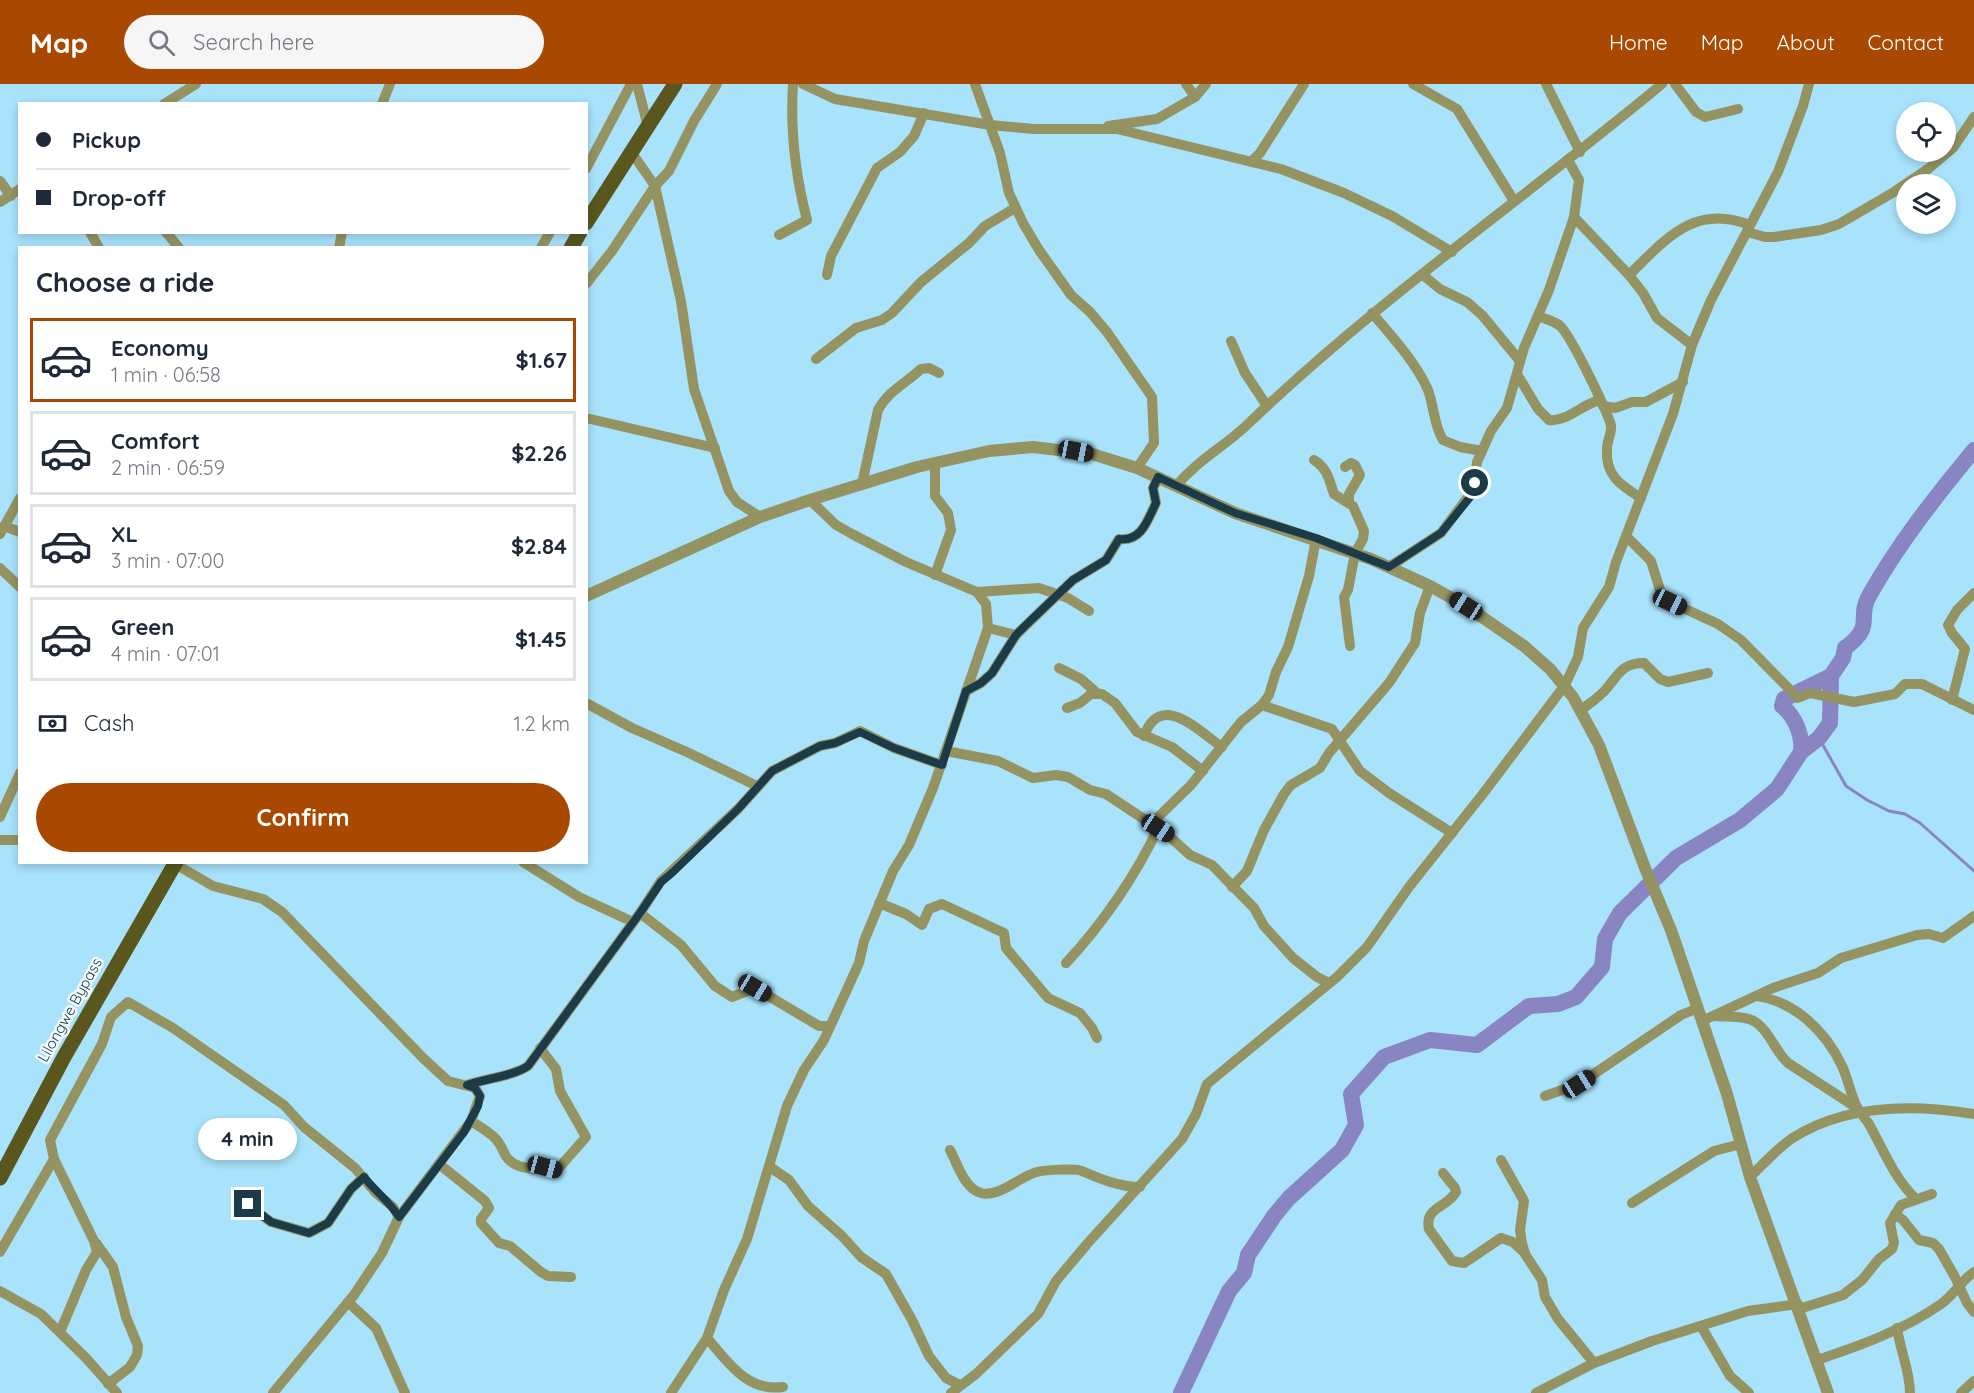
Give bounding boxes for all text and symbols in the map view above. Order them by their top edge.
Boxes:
search box [124,15,544,69]
text: Map [30,25,88,60]
icon: search [145,26,178,59]
text: Search here [193,28,315,56]
text: Home [1609,29,1668,55]
text: Map [1701,29,1744,55]
text: About [1777,29,1835,55]
text: Contact [1868,29,1944,55]
map controls [1896,102,1956,234]
button: locate [1896,102,1956,162]
text: Pickup [72,126,141,154]
button: layers [1896,174,1956,234]
text: Drop-off [72,184,166,212]
text: Choose a ride [36,265,214,299]
icon: car [39,333,93,387]
text: Economy [111,334,209,362]
text: $1.67 [516,346,567,374]
text: 1 min · 06:58 [111,362,221,387]
icon: car [39,426,93,480]
text: Comfort [111,427,200,455]
text: $2.26 [511,439,567,467]
car [1057,439,1095,463]
text: 2 min · 06:59 [111,455,225,480]
route start [1461,469,1488,496]
icon: car [39,519,93,573]
text: XL [111,520,138,548]
text: $2.84 [511,532,567,560]
text: 3 min · 07:00 [111,548,224,573]
car [1650,586,1690,618]
car [1446,589,1486,623]
icon: car [39,612,93,666]
text: Green [111,613,174,641]
text: $1.45 [515,625,567,653]
text: 4 min · 07:01 [111,641,220,666]
icon: cash [36,707,69,740]
text: Cash [84,709,135,737]
text: 1.2 km [514,711,570,736]
button: Confirm [36,783,570,852]
car [1138,811,1178,845]
street label: Lilongwe Bypass [33,954,106,1065]
car [735,971,775,1005]
car [1559,1067,1599,1101]
callout: 4 min [198,1117,298,1159]
text: 4 min [221,1126,274,1151]
car [525,1154,565,1180]
route end [234,1190,261,1217]

